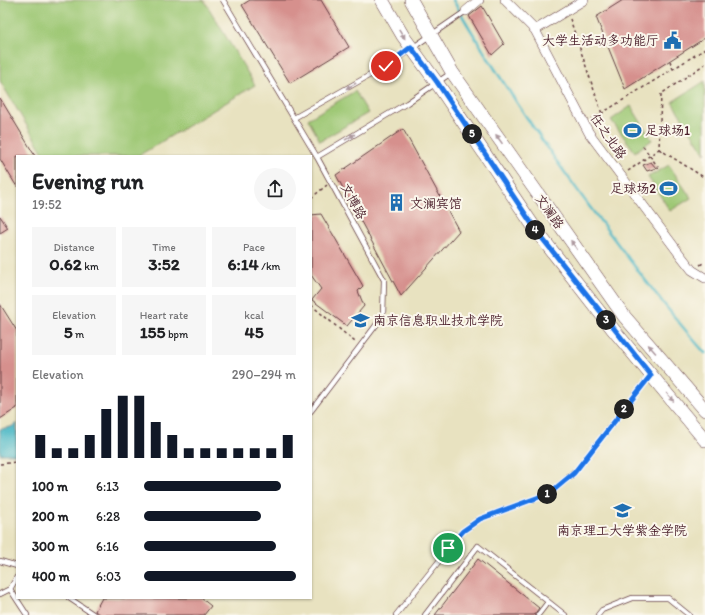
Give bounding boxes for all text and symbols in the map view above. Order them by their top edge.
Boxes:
one-way arrow [398,29,406,39]
public building icon: 大学生活动多功能厅 [662,30,682,50]
place label: 大学生活动多功能厅 [542,33,659,48]
pin [369,49,403,83]
icon: check [375,55,397,77]
one-way arrow [346,82,357,89]
street label: 任之北路 [588,111,630,162]
sports icon: 足球场1 [622,120,642,140]
place label: 足球场1 [645,123,690,138]
pin: 5 [462,124,482,144]
text: 5 [469,127,475,140]
one-way arrow [344,133,356,140]
one-way arrow [495,134,503,144]
text: Evening run [32,168,144,195]
button: share [254,168,296,210]
sports icon: 足球场2 [659,178,679,198]
street label: 文博路 [338,181,370,222]
place label: 足球场2 [610,181,656,196]
street label: 文澜路 [532,191,567,232]
building icon: 文澜宾馆 [387,193,407,213]
place label: 文澜宾馆 [410,196,462,211]
text: 19:52 [32,197,62,212]
pin: 4 [525,220,545,240]
text: 4 [532,223,538,236]
one-way arrow [570,240,578,251]
text: Distance [53,241,95,254]
text: Time [152,241,176,254]
text: Pace [243,241,265,254]
text: 0.62 [49,254,82,274]
text: 3:52 [148,254,180,274]
text: 6:14 [228,254,259,274]
text: km [82,260,99,273]
text: /km [259,260,280,273]
text: Elevation [52,309,96,322]
text: Heart rate [140,309,188,322]
text: kcal [244,309,264,322]
school or university icon: 南京信息职业技术学院 [350,310,370,330]
pin: 3 [596,310,616,330]
place label: 南京信息职业技术学院 [373,313,503,328]
text: 3 [603,313,609,326]
text: 5 [64,322,73,342]
text: 155 [140,322,165,342]
text: 45 [244,322,264,342]
text: m [73,328,84,341]
text: bpm [165,328,188,341]
one-way arrow [647,344,657,354]
text: Elevation [32,367,84,382]
text: 290–294 m [232,367,296,382]
one-way arrow [665,392,674,403]
pin: 2 [614,399,634,419]
text: 2 [621,402,627,415]
text: 100 m [32,479,68,494]
text: 6:13 [96,479,119,494]
pin: 1 [537,484,557,504]
text: 1 [544,487,550,500]
school or university icon: 南京理工大学紫金学院 [612,501,632,521]
text: 200 m [32,509,69,524]
text: 6:28 [96,509,120,524]
place label: 南京理工大学紫金学院 [557,523,687,538]
pin [431,531,465,565]
icon: arrive [437,537,459,559]
text: 300 m [32,539,69,554]
text: 6:16 [96,539,119,554]
text: 400 m [32,569,70,584]
text: 6:03 [96,569,121,584]

